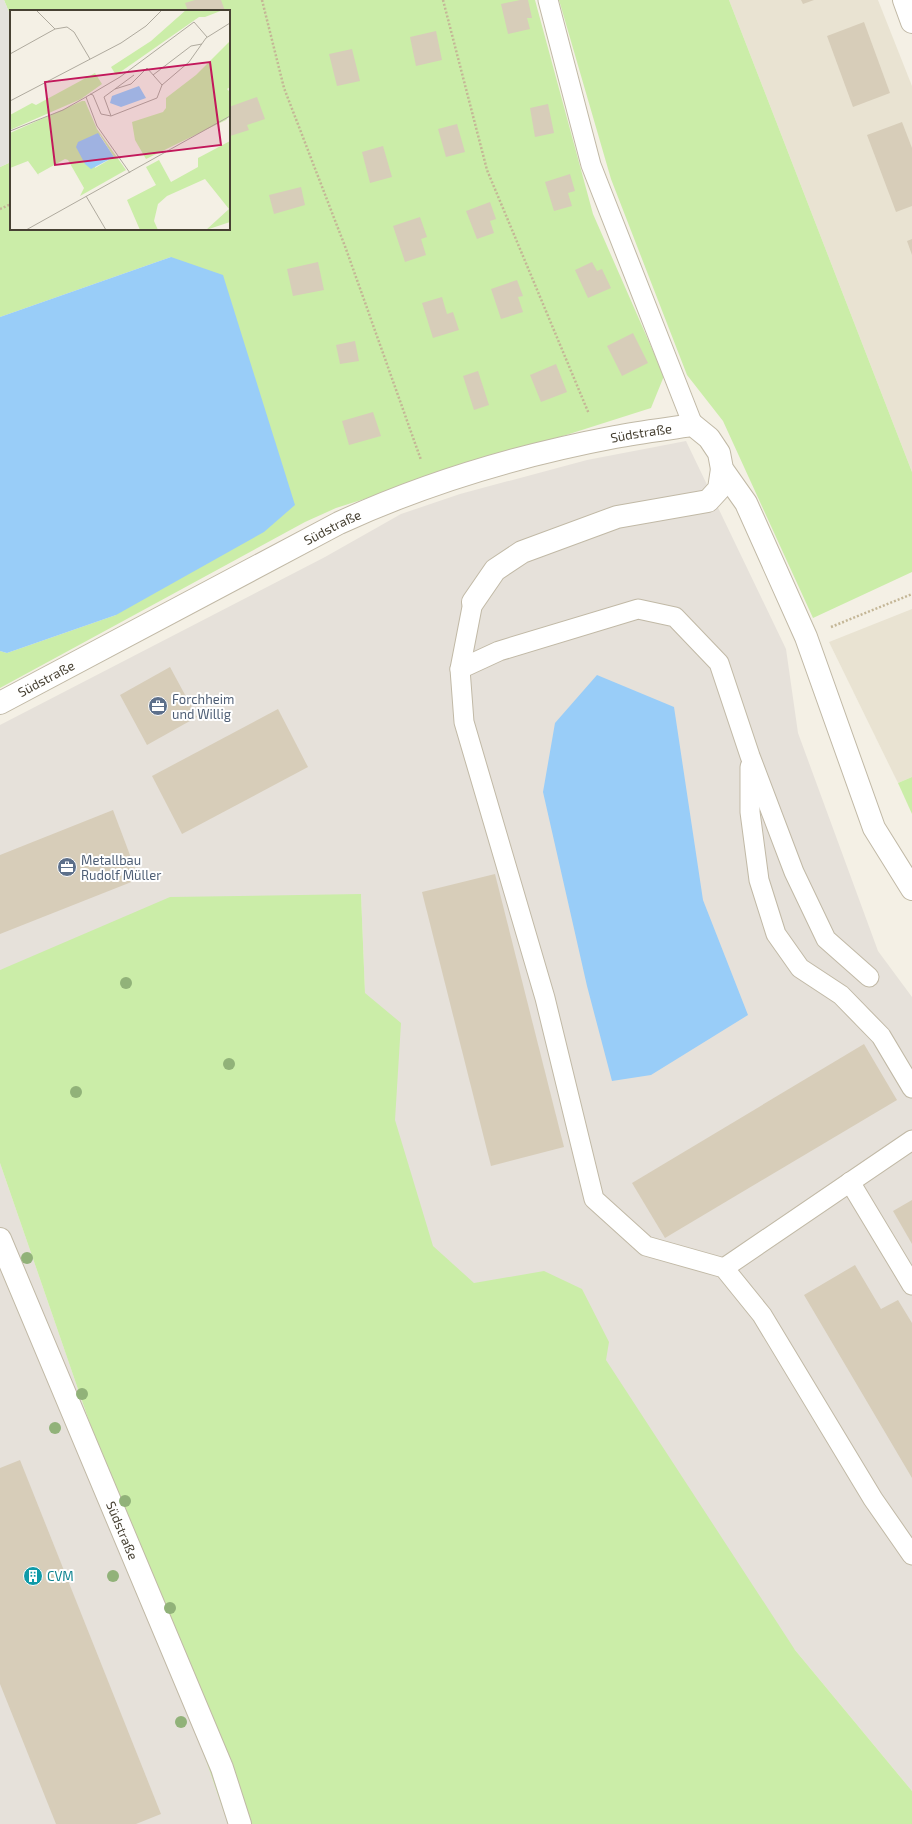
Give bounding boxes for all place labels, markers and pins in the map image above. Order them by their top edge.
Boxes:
place label: Forchheim und Willig [172,691,234,722]
office icon: Forchheim und Willig [147,695,169,717]
place label: Metallbau Rudolf Müller [81,852,161,883]
office icon: Metallbau Rudolf Müller [56,856,78,878]
building icon: CVM [22,1565,44,1587]
place label: CVM [47,1568,74,1584]

